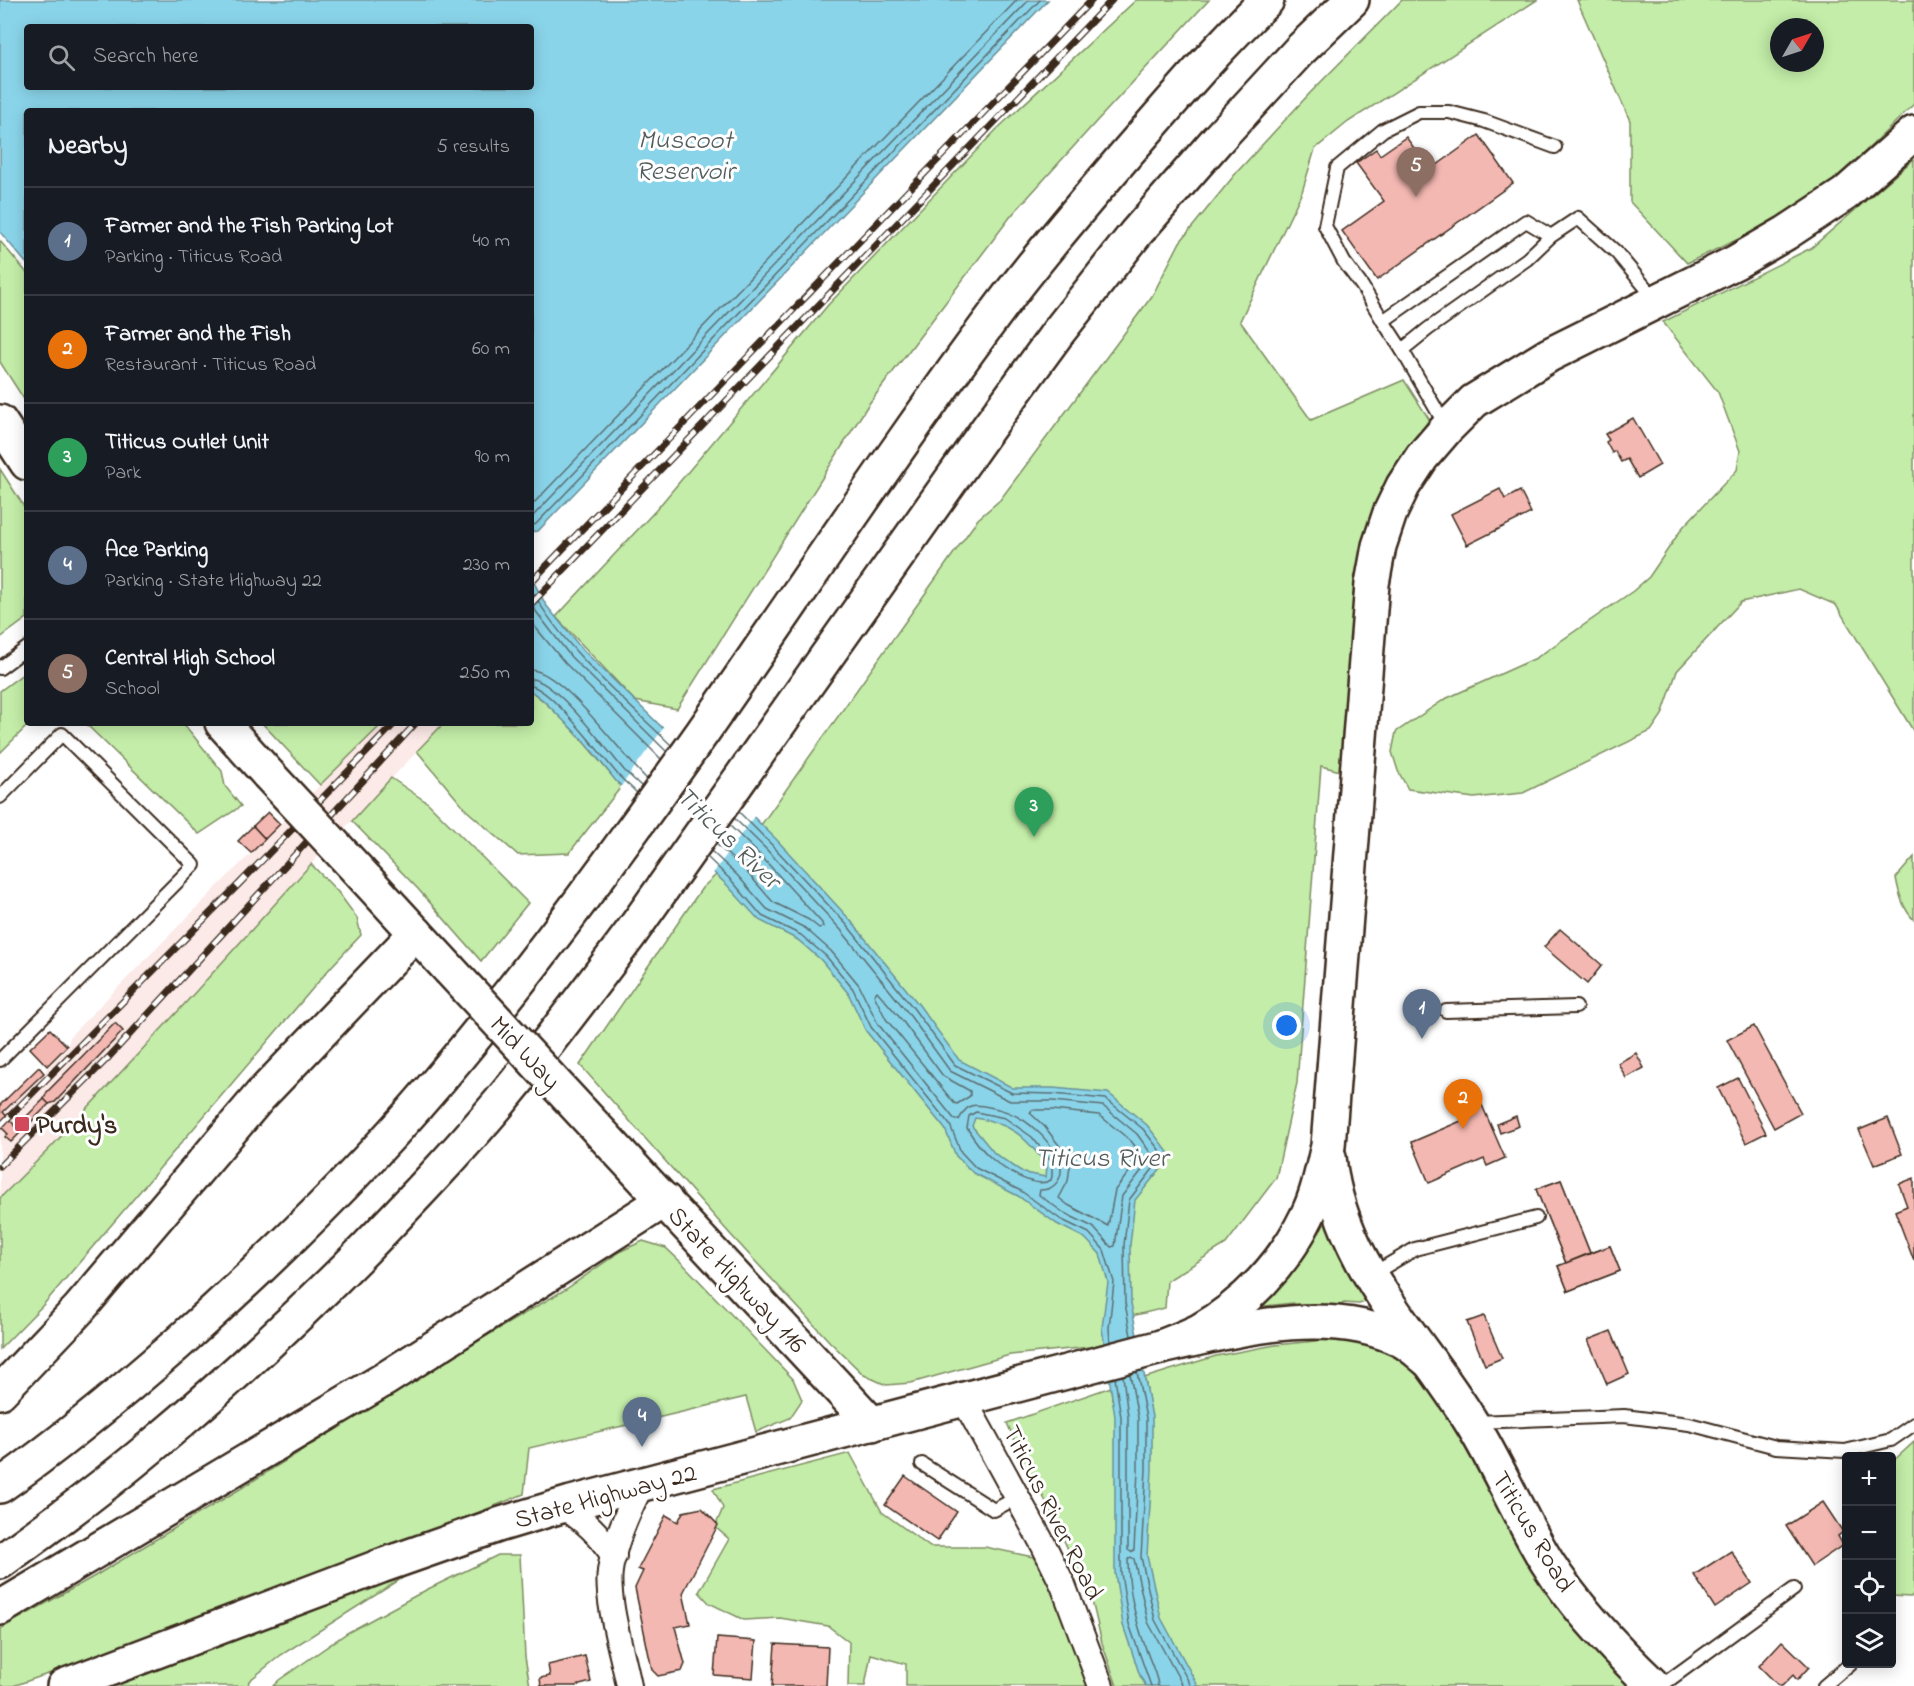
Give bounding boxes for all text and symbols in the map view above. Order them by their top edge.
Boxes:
north arrow [1770,18,1824,72]
search box [24,24,534,90]
icon: search [45,41,78,74]
text: Search here [93,41,198,73]
water label: Muscoot Reservoir [636,122,738,192]
text: Nearby [48,128,127,166]
text: 5 results [437,133,510,162]
pin: 5 [1396,148,1436,197]
text: Farmer and the Fish Parking Lot [105,211,393,243]
text: 1 [64,227,71,256]
text: 40 m [473,227,510,256]
text: Parking · Titicus Road [105,243,282,272]
text: Farmer and the Fish [105,319,291,351]
text: 2 [63,335,72,364]
text: 60 m [472,335,510,364]
text: Restaurant · Titicus Road [105,351,316,380]
text: Titicus Outlet Unit [105,427,269,459]
text: 3 [63,443,72,472]
text: 90 m [475,443,510,472]
text: Park [105,459,141,488]
text: Ace Parking [105,535,208,567]
text: 4 [63,551,72,580]
text: 230 m [463,551,510,580]
text: Parking · State Highway 22 [105,567,322,596]
text: Central High School [105,643,275,675]
text: 5 [62,659,73,688]
text: 250 m [459,659,510,688]
text: School [105,675,160,704]
water label: Titicus River [666,778,791,902]
pin: 3 [1014,788,1054,837]
pin: 1 [1402,990,1442,1039]
street label: Mid Way [479,1008,568,1100]
your location [1272,1011,1301,1040]
pin: 2 [1444,1080,1482,1129]
place label: Purdy's [36,1108,117,1146]
marker: Purdy's [13,1115,31,1133]
water label: Titicus River [1034,1140,1171,1179]
street label: State Highway 116 [657,1199,814,1363]
pin: 4 [622,1398,662,1447]
street label: Titicus River Road [991,1419,1112,1608]
map controls [1842,1452,1896,1668]
button: + [1842,1452,1896,1506]
street label: State Highway 22 [511,1455,701,1540]
street label: Titicus Road [1480,1465,1583,1601]
button: − [1842,1506,1896,1560]
button: locate [1842,1560,1896,1614]
button: layers [1842,1614,1896,1668]

